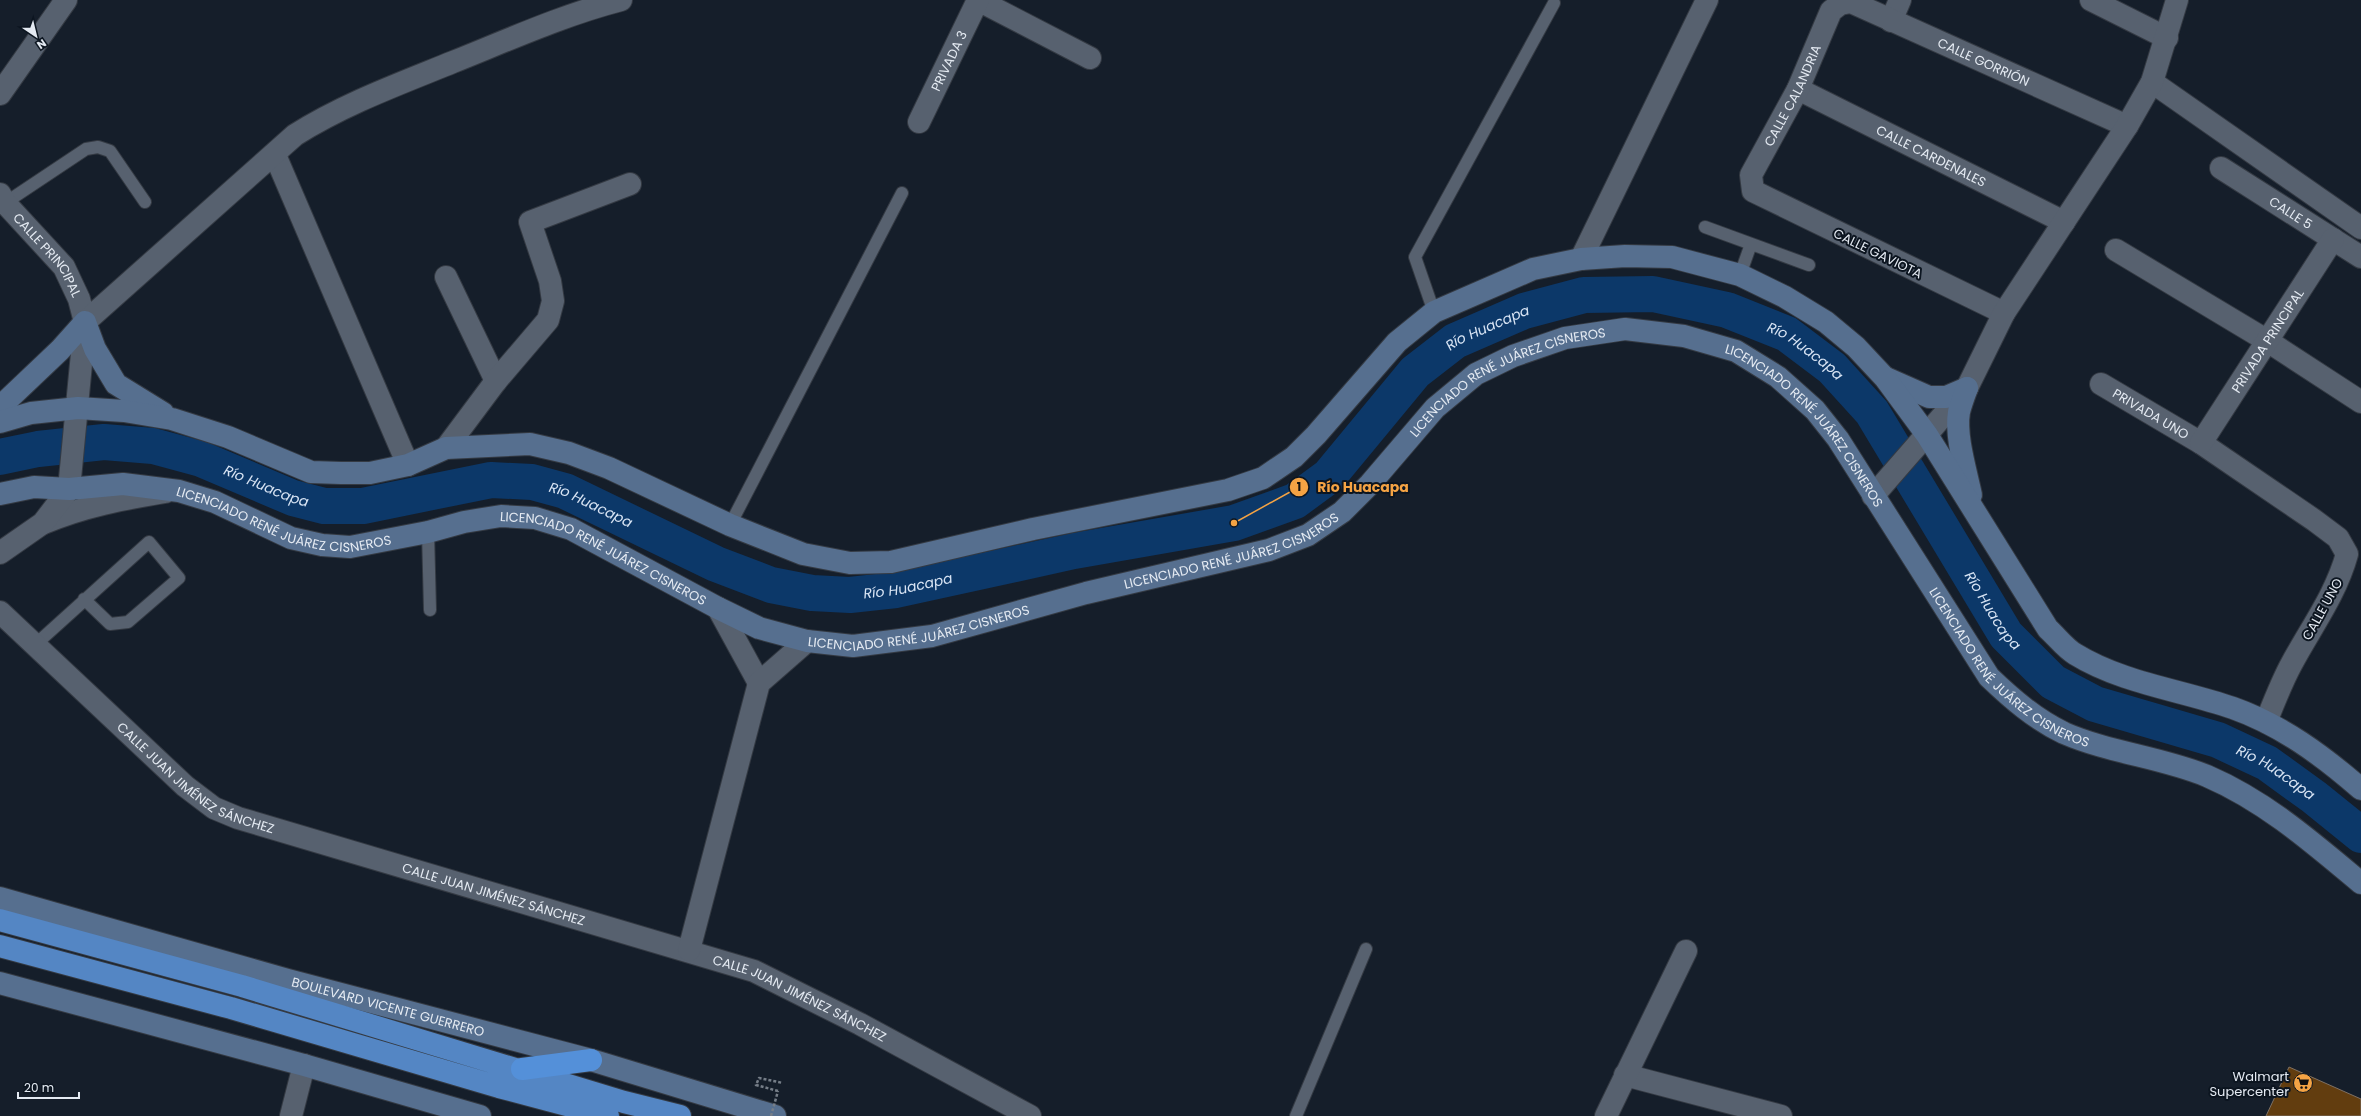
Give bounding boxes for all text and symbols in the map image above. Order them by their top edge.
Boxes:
north arrow [16,16,56,56]
street label: PRIVADA 3 [926,27,972,95]
street label: CALLE GORRIÓN [1935,33,2033,91]
text: N [34,35,50,53]
street label: CALLE CALANDRIA [1759,41,1826,150]
street label: CALLE CARDENALES [1873,121,1989,192]
street label: CALLE 5 [2265,192,2316,234]
street label: CALLE PRINCIPAL [9,209,86,301]
street label: CALLE GAVIOTA [1830,224,1926,283]
street label: PRIVADA PRINCIPAL [2227,285,2309,397]
water label: Río Huacapa [1441,300,1532,355]
water label: Río Huacapa [1764,317,1849,385]
street label: LICENCIADO RENÉ JUÁREZ CISNEROS [1405,323,1607,441]
street label: LICENCIADO RENÉ JUÁREZ CISNEROS [1723,339,1888,511]
street label: PRIVADA UNO [2109,384,2192,444]
water label: Río Huacapa [221,460,312,512]
callout: Río Huacapa [1289,474,1416,500]
water label: Río Huacapa [547,477,637,533]
text: Río Huacapa [1317,477,1409,497]
text: 1 [1297,478,1301,495]
street label: LICENCIADO RENÉ JUÁREZ CISNEROS [174,482,393,557]
street label: LICENCIADO RENÉ JUÁREZ CISNEROS [499,507,710,610]
street label: LICENCIADO RENÉ JUÁREZ CISNEROS [1122,508,1343,594]
water label: Río Huacapa [862,568,955,603]
water label: Río Huacapa [1960,568,2026,655]
street label: CALLE UNO [2298,575,2347,644]
street label: LICENCIADO RENÉ JUÁREZ CISNEROS [1924,584,2092,752]
street label: LICENCIADO RENÉ JUÁREZ CISNEROS [807,600,1032,656]
street label: CALLE JUAN JIMÉNEZ SÁNCHEZ [113,718,277,838]
water label: Río Huacapa [2233,740,2320,805]
street label: CALLE JUAN JIMÉNEZ SÁNCHEZ [400,858,587,930]
street label: CALLE JUAN JIMÉNEZ SÁNCHEZ [710,950,890,1047]
street label: BOULEVARD VICENTE GUERRERO [290,972,486,1041]
place label: Walmart Supercenter [2209,1067,2289,1101]
supermarket icon: Walmart Supercenter [2292,1072,2314,1094]
scale bar [18,1074,79,1100]
text: 20 m [24,1079,54,1096]

